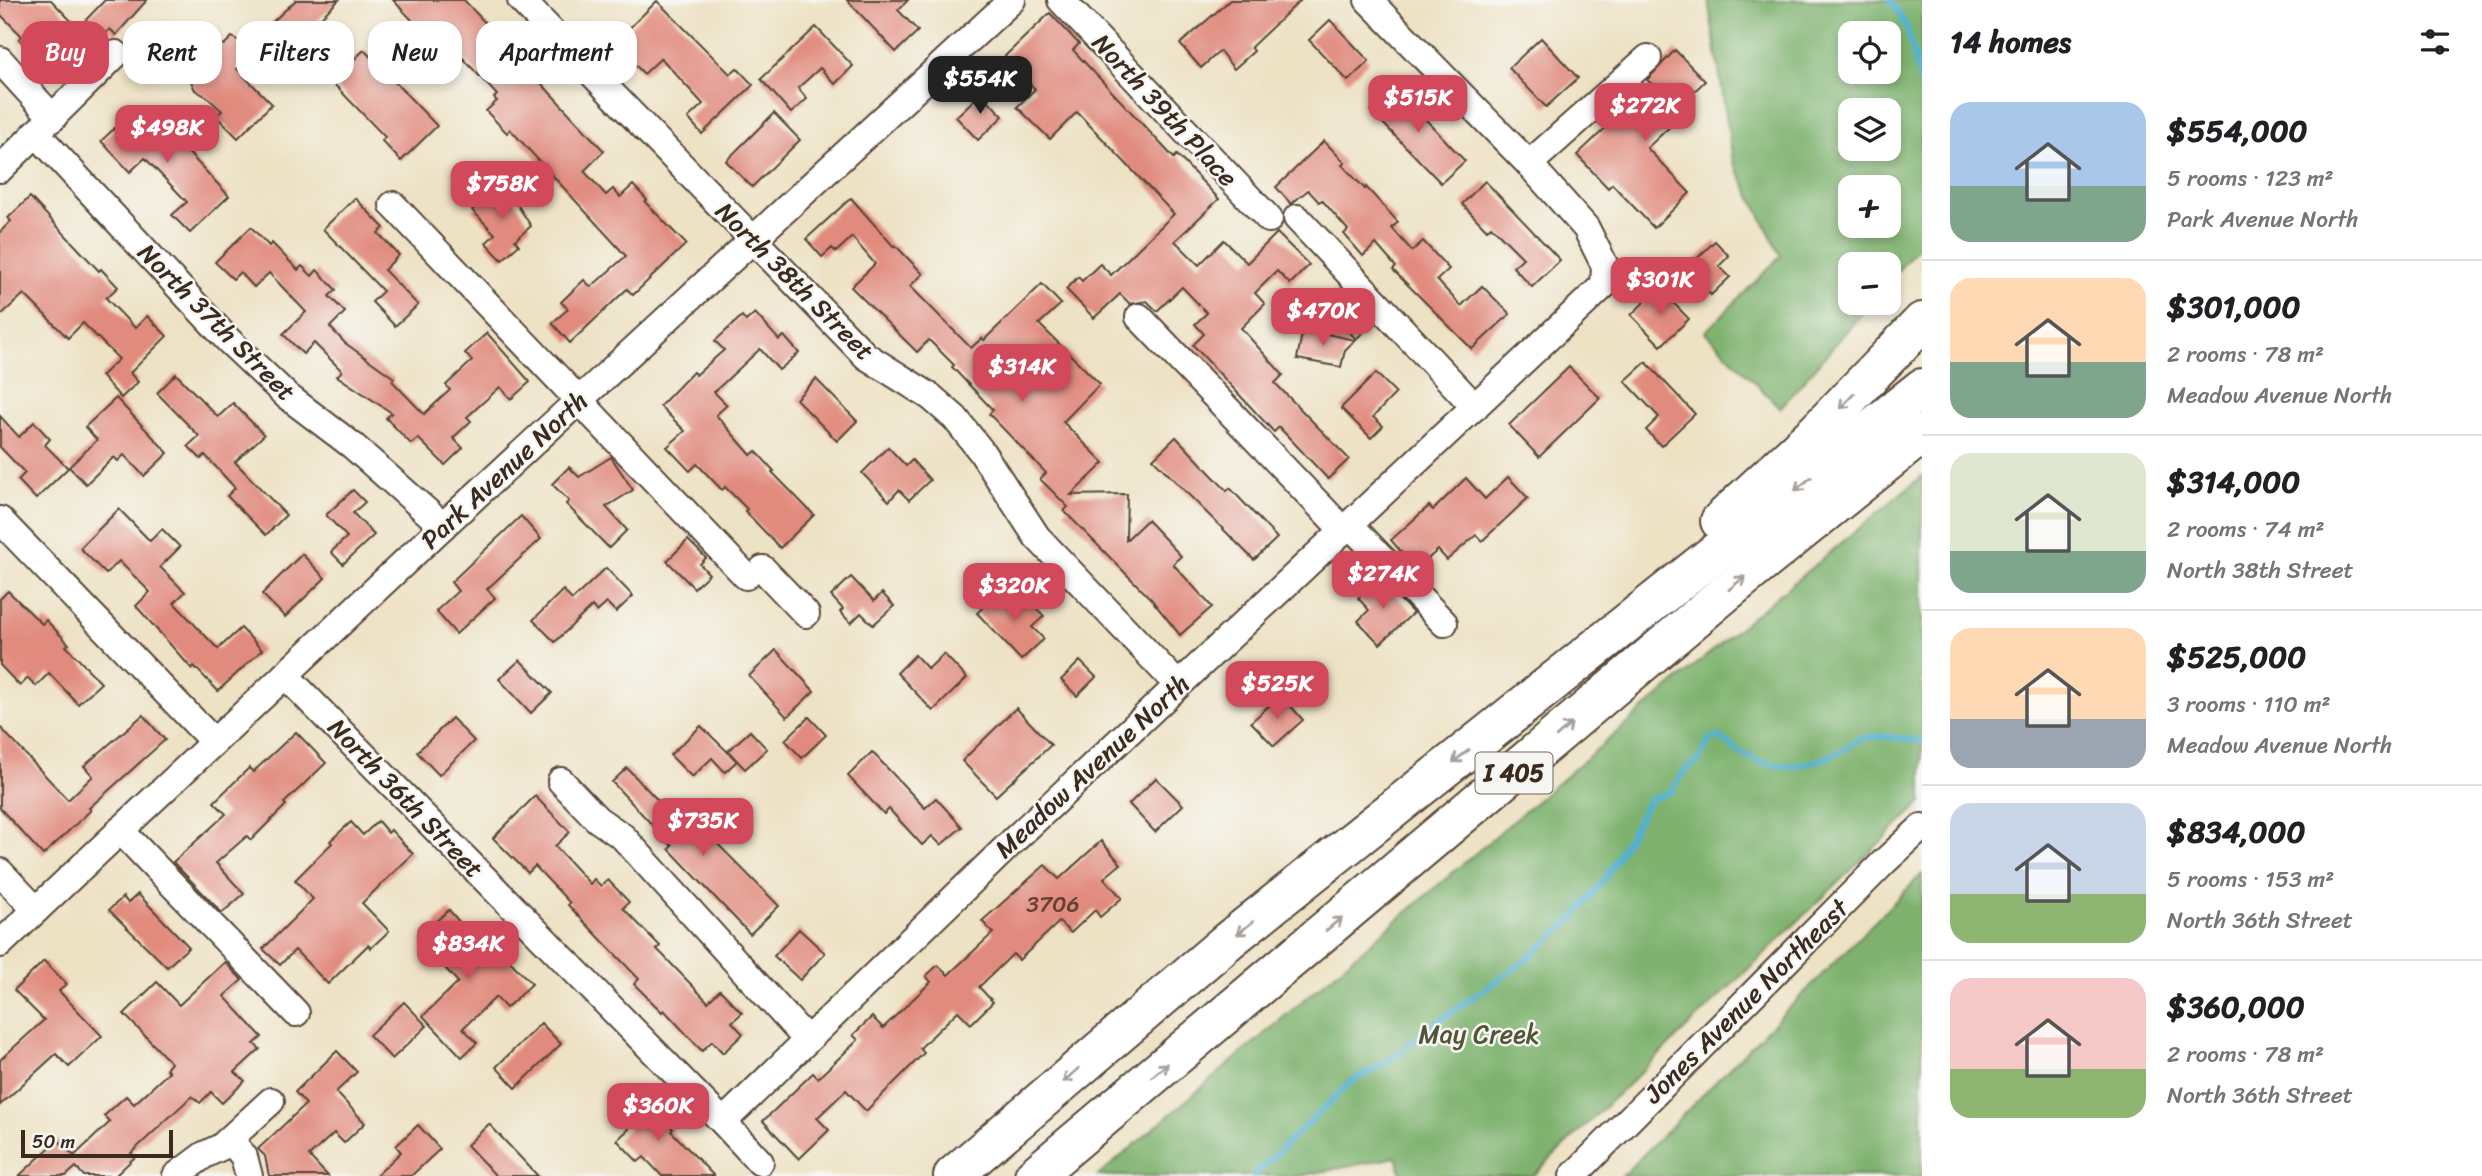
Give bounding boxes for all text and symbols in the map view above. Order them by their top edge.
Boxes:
text: 14 homes [1950,15,2071,69]
chip: Buy [21,21,109,84]
chip: Rent [123,21,222,84]
chip: Filters [236,21,354,84]
chip: New [368,21,462,84]
chip: Apartment [476,21,637,84]
map controls [1838,21,1901,315]
button: locate [1838,21,1901,84]
street label: North 39th Place [1081,22,1249,198]
icon: filters [2416,23,2454,61]
pin: $554K [931,57,1029,116]
text: $554K [944,58,1016,99]
pin: $515K [1369,76,1467,135]
text: $515K [1384,77,1452,118]
pin: $272K [1596,83,1694,143]
text: $272K [1610,85,1680,126]
button: layers [1838,98,1901,161]
text: $554,000 [2167,104,2308,158]
pin: $498K [118,106,216,165]
text: $498K [131,107,203,148]
icon: home [2006,130,2090,214]
text: 5 rooms · 123 m² [2167,158,2334,199]
pin: $758K [453,162,551,221]
text: $758K [467,163,537,204]
button: + [1838,175,1901,238]
street label: North 38th Street [704,190,886,372]
text: Park Avenue North [2167,199,2359,240]
street label: North 37th Street [126,231,308,413]
button: − [1838,252,1901,315]
pin: $301K [1611,258,1709,317]
text: $301K [1627,259,1693,300]
text: $301,000 [2167,280,2300,334]
pin: $470K [1274,288,1372,348]
text: $470K [1287,290,1359,331]
icon: home [2006,306,2090,390]
text: 2 rooms · 78 m² [2167,334,2324,375]
pin: $314K [973,344,1071,404]
text: $314K [989,346,1055,387]
text: Meadow Avenue North [2167,375,2392,416]
street label: Park Avenue North [409,379,599,561]
one-way arrow [1839,392,1856,409]
text: $314,000 [2167,455,2300,509]
one-way arrow [1795,476,1813,491]
icon: home [2006,481,2090,565]
text: 2 rooms · 74 m² [2167,509,2324,550]
text: North 38th Street [2167,550,2354,591]
pin: $274K [1334,552,1432,611]
text: $274K [1348,553,1418,594]
pin: $320K [965,564,1063,623]
text: $320K [979,565,1049,606]
one-way arrow [1728,575,1746,590]
text: $525,000 [2167,630,2306,684]
icon: home [2006,656,2090,740]
street label: Meadow Avenue North [983,662,1201,870]
pin: $525K [1228,662,1326,721]
text: $525K [1242,663,1312,704]
text: 3 rooms · 110 m² [2167,684,2331,725]
street label: North 36th Street [317,706,495,890]
one-way arrow [1555,722,1573,738]
text: Meadow Avenue North [2167,725,2392,766]
one-way arrow [1452,748,1471,763]
road number: I 405 [1476,752,1552,794]
pin: $735K [654,798,752,858]
text: $735K [668,800,738,841]
text: $834,000 [2167,805,2305,859]
icon: home [2006,831,2090,915]
text: 5 rooms · 153 m² [2167,859,2334,900]
house number: 3706 [1026,884,1080,925]
street label: Jones Avenue Northeast [1632,886,1861,1115]
text: North 36th Street [2167,900,2353,941]
one-way arrow [1325,916,1343,932]
one-way arrow [1236,920,1254,936]
pin: $834K [419,922,517,981]
text: $834K [433,923,503,964]
text: $360,000 [2167,980,2305,1034]
icon: home [2006,1006,2090,1090]
park label: May Creek [1418,1011,1540,1057]
text: 2 rooms · 78 m² [2167,1034,2324,1075]
one-way arrow [1150,1062,1168,1078]
one-way arrow [1063,1067,1081,1083]
text: North 36th Street [2167,1075,2353,1116]
pin: $360K [609,1084,707,1143]
text: $360K [623,1085,693,1126]
text: 50 m [32,1125,75,1158]
scale bar [21,1127,173,1159]

